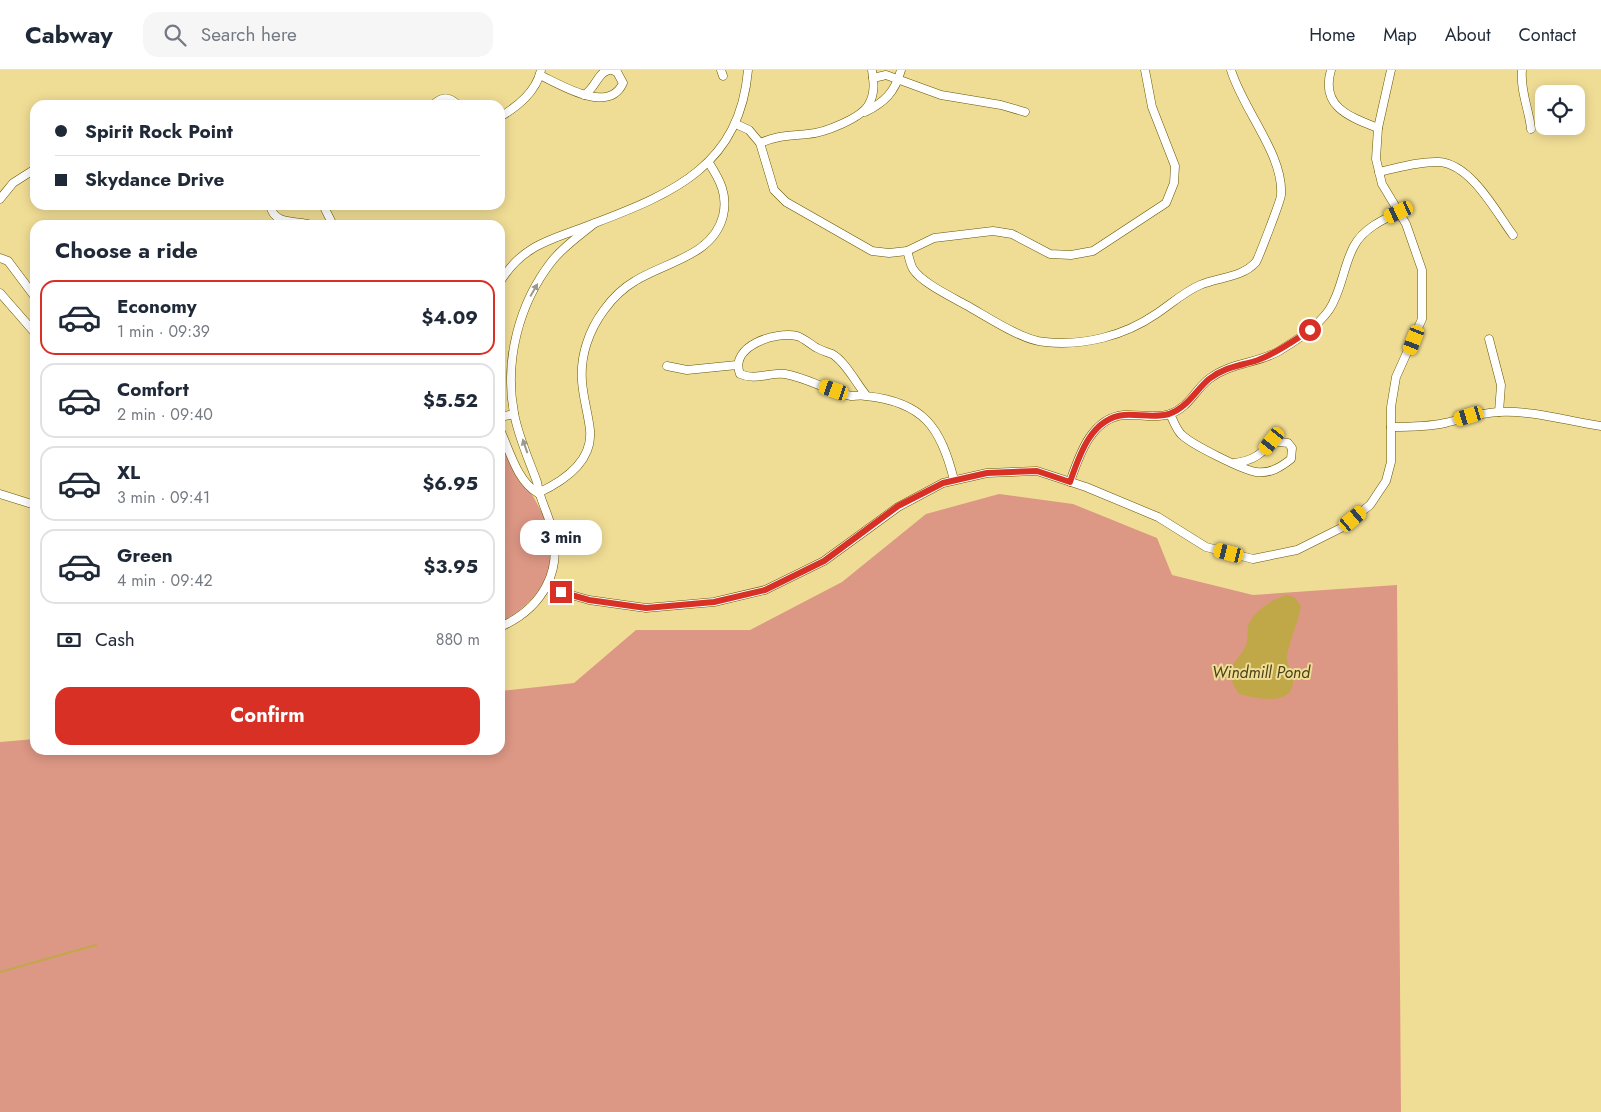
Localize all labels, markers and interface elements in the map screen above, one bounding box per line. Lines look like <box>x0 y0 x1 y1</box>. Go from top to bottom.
search box <box>143 12 493 57</box>
text: Cabway <box>25 17 113 52</box>
icon: search <box>161 21 189 49</box>
text: Search here <box>201 21 297 48</box>
text: Home <box>1309 22 1355 48</box>
text: Map <box>1383 22 1417 48</box>
text: About <box>1445 22 1490 48</box>
text: Contact <box>1518 22 1576 48</box>
map controls <box>1535 85 1585 135</box>
button: locate <box>1535 85 1585 135</box>
text: Spirit Rock Point <box>85 118 233 145</box>
text: Skydance Drive <box>85 166 224 193</box>
car <box>1382 199 1415 225</box>
text: Choose a ride <box>55 234 198 266</box>
one-way arrow <box>530 283 539 296</box>
text: Economy <box>117 293 197 320</box>
icon: car <box>57 295 102 340</box>
text: $4.09 <box>422 304 478 331</box>
route start <box>1299 319 1321 341</box>
text: 1 min · 09:39 <box>117 320 210 343</box>
car <box>1401 323 1426 357</box>
text: Comfort <box>117 376 189 403</box>
icon: car <box>57 378 102 423</box>
car <box>817 378 850 402</box>
text: $5.52 <box>423 387 478 414</box>
text: 2 min · 09:40 <box>117 403 213 426</box>
car <box>1452 404 1485 428</box>
car <box>1256 425 1287 457</box>
one-way arrow <box>521 438 529 453</box>
text: XL <box>117 459 140 486</box>
icon: car <box>57 461 102 506</box>
text: $6.95 <box>422 470 478 497</box>
text: 3 min · 09:41 <box>117 486 210 509</box>
car <box>1336 504 1369 534</box>
callout: 3 min <box>520 520 602 554</box>
text: 3 min <box>540 526 582 549</box>
text: Green <box>117 542 173 569</box>
car <box>1212 542 1245 564</box>
icon: car <box>57 544 102 589</box>
text: $3.95 <box>424 553 478 580</box>
text: 4 min · 09:42 <box>117 569 213 592</box>
route end <box>550 581 572 603</box>
icon: cash <box>55 626 83 654</box>
text: Cash <box>95 626 135 653</box>
text: 880 m <box>436 628 480 651</box>
water label: Windmill Pond <box>1212 661 1311 684</box>
button: Confirm <box>55 687 480 745</box>

